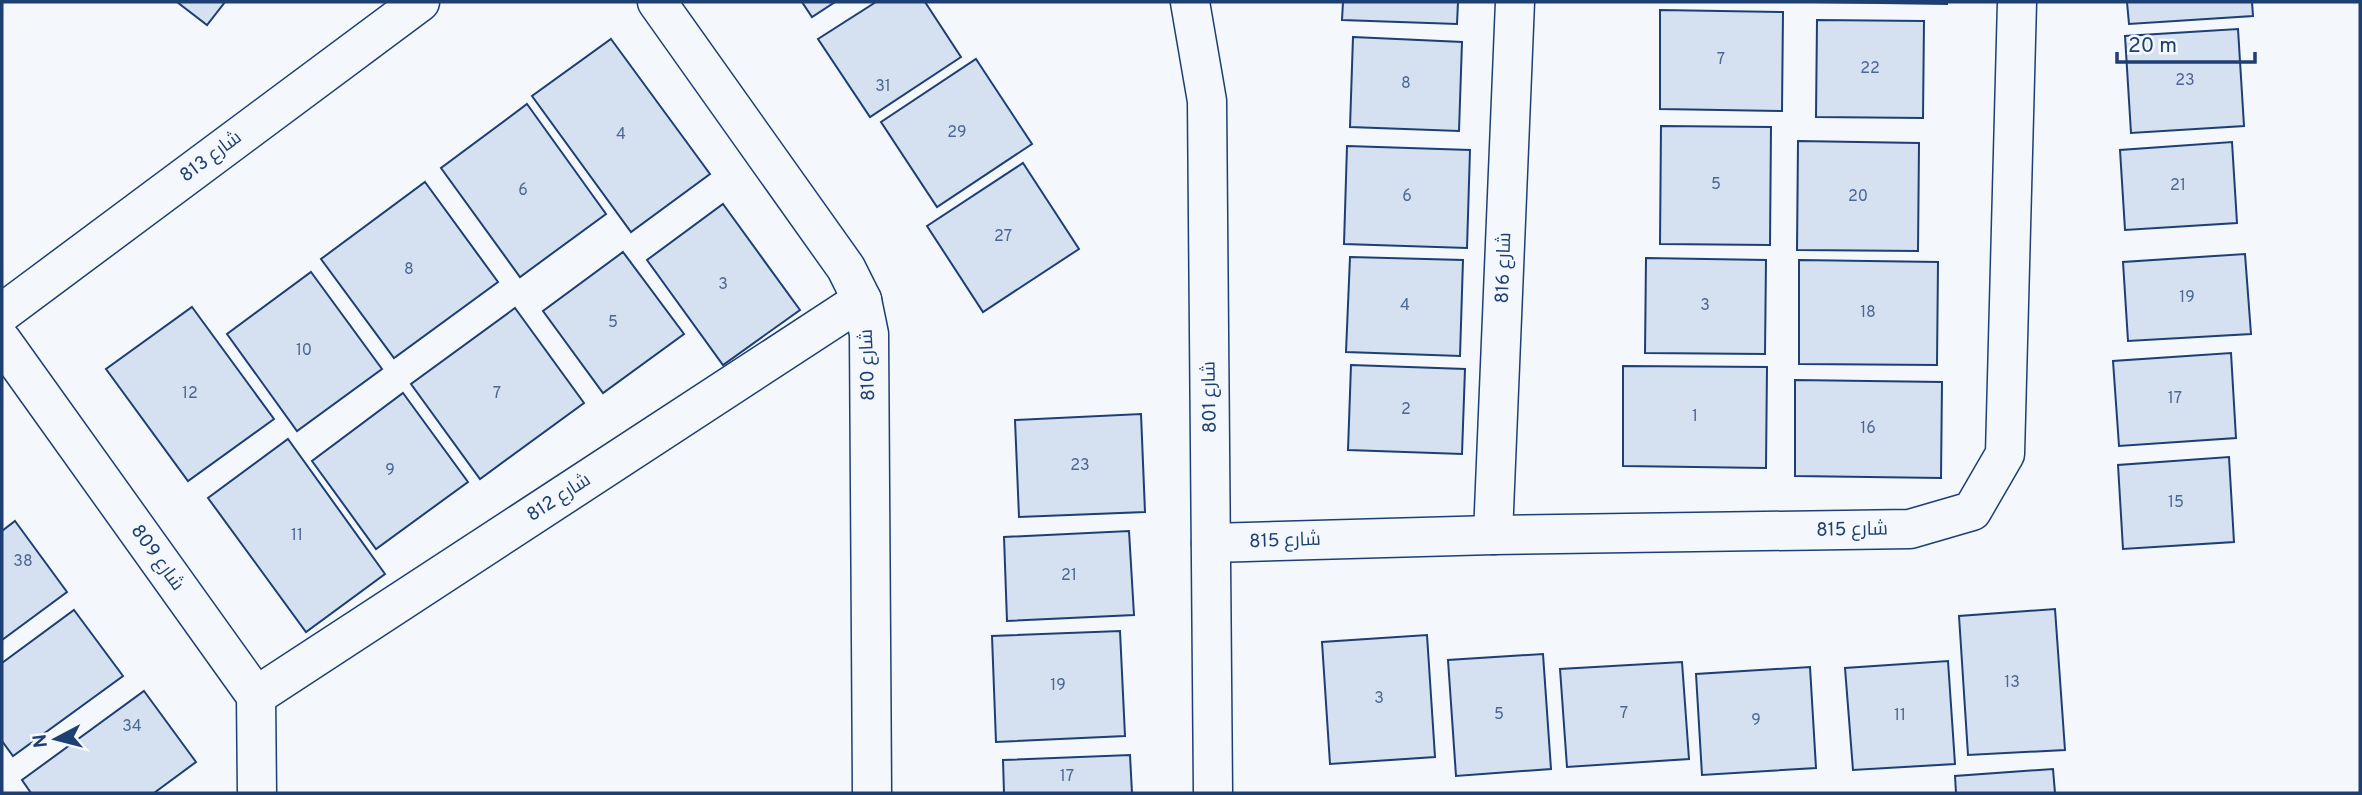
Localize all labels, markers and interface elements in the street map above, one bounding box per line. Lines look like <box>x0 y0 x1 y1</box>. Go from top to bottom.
scale bar <box>2117 21 2255 65</box>
text: 20 m <box>2128 33 2177 60</box>
house number: 7 <box>1717 50 1725 70</box>
house number: 22 <box>1860 59 1880 79</box>
house number: 23 <box>2175 71 2195 91</box>
house number: 8 <box>1401 74 1411 94</box>
house number: 31 <box>875 77 891 97</box>
house number: 29 <box>947 123 967 143</box>
house number: 4 <box>616 125 626 145</box>
street label: شارع 813 <box>175 126 247 188</box>
house number: 5 <box>1711 175 1721 195</box>
house number: 21 <box>2170 176 2186 196</box>
house number: 6 <box>518 181 528 201</box>
house number: 6 <box>1402 187 1412 207</box>
house number: 20 <box>1848 187 1868 207</box>
house number: 27 <box>994 227 1012 247</box>
street label: شارع 816 <box>1491 232 1517 304</box>
house number: 8 <box>404 260 414 280</box>
house number: 3 <box>718 275 728 295</box>
house number: 19 <box>2179 288 2195 308</box>
house number: 4 <box>1400 296 1410 316</box>
house number: 3 <box>1700 296 1710 316</box>
house number: 18 <box>1860 303 1876 323</box>
house number: 5 <box>608 313 618 333</box>
street label: شارع 810 <box>855 329 881 401</box>
house number: 10 <box>296 341 312 361</box>
street label: شارع 801 <box>1197 361 1223 433</box>
house number: 12 <box>182 384 198 404</box>
house number: 7 <box>493 384 501 404</box>
house number: 17 <box>2168 389 2182 409</box>
house number: 2 <box>1401 400 1411 420</box>
house number: 1 <box>1692 407 1698 427</box>
house number: 16 <box>1860 419 1876 439</box>
house number: 23 <box>1070 456 1090 476</box>
house number: 9 <box>385 461 395 481</box>
street label: شارع 812 <box>522 468 596 528</box>
house number: 15 <box>2168 493 2184 513</box>
street label: شارع 815 <box>1816 517 1888 543</box>
street label: شارع 809 <box>125 520 189 596</box>
house number: 11 <box>291 526 303 546</box>
street label: شارع 815 <box>1249 528 1321 554</box>
house number: 38 <box>13 552 33 572</box>
house number: 21 <box>1061 566 1077 586</box>
house number: 13 <box>2004 673 2020 693</box>
house number: 19 <box>1050 676 1066 696</box>
house number: 3 <box>1374 689 1384 709</box>
north arrow <box>21 704 91 774</box>
house number: 7 <box>1620 704 1628 724</box>
house number: 5 <box>1494 705 1504 725</box>
house number: 11 <box>1894 706 1906 726</box>
house number: 9 <box>1751 711 1761 731</box>
house number: 34 <box>122 717 142 737</box>
text: N <box>28 733 54 749</box>
house number: 17 <box>1060 767 1074 787</box>

